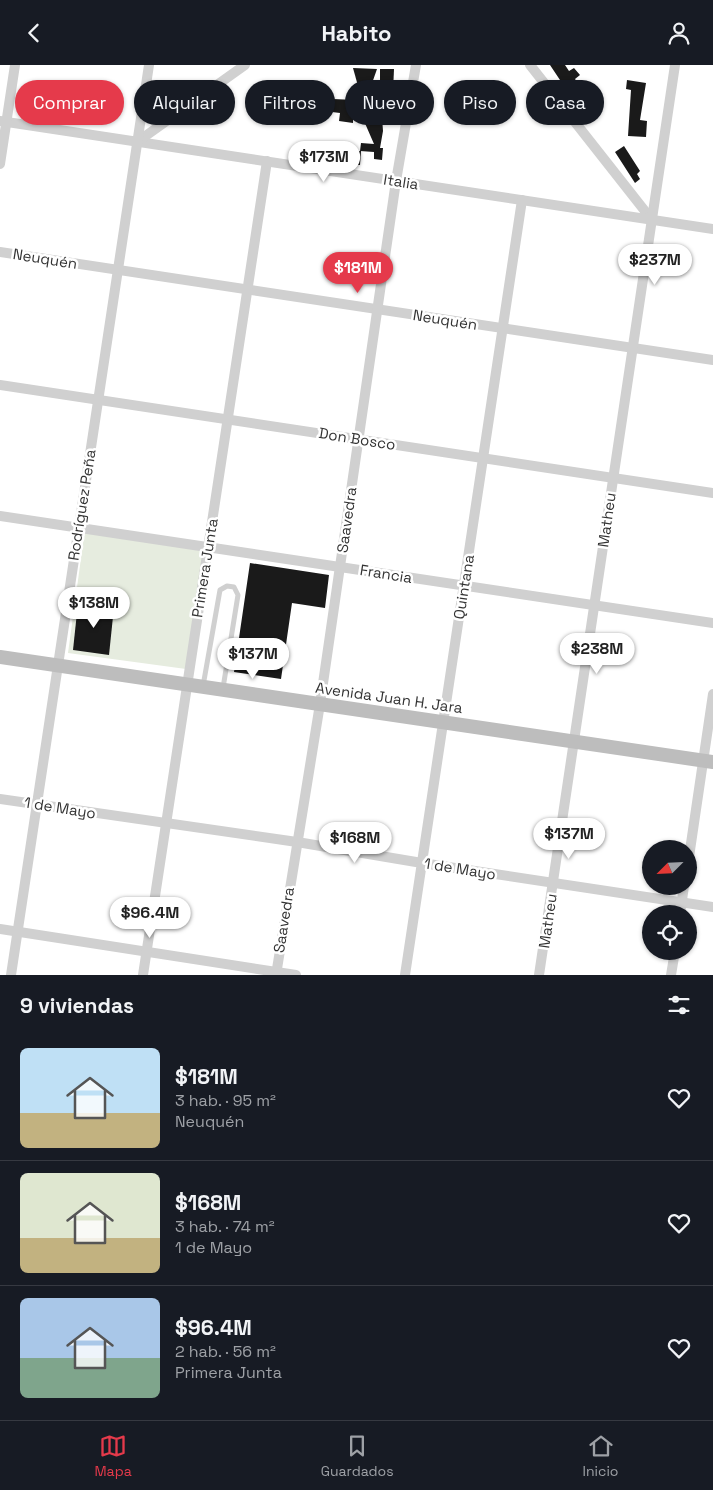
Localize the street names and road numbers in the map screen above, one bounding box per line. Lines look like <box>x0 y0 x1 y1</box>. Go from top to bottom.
street label: Italia <box>382 169 420 194</box>
street label: Neuquén <box>12 244 79 273</box>
street label: Neuquén <box>412 305 479 334</box>
street label: Don Bosco <box>317 423 397 454</box>
street label: Rodríguez Peña <box>63 448 100 562</box>
street label: Saavedra <box>332 485 361 554</box>
street label: Matheu <box>593 491 620 549</box>
street label: Primera Junta <box>187 517 222 619</box>
street label: Quintana <box>449 553 478 621</box>
street label: Francia <box>359 560 414 587</box>
street label: Avenida Juan H. Jara <box>314 678 464 717</box>
street label: 1 de Mayo <box>23 792 97 823</box>
street label: 1 de Mayo <box>423 853 497 884</box>
street label: Saavedra <box>269 885 298 954</box>
street label: Matheu <box>534 892 561 950</box>

